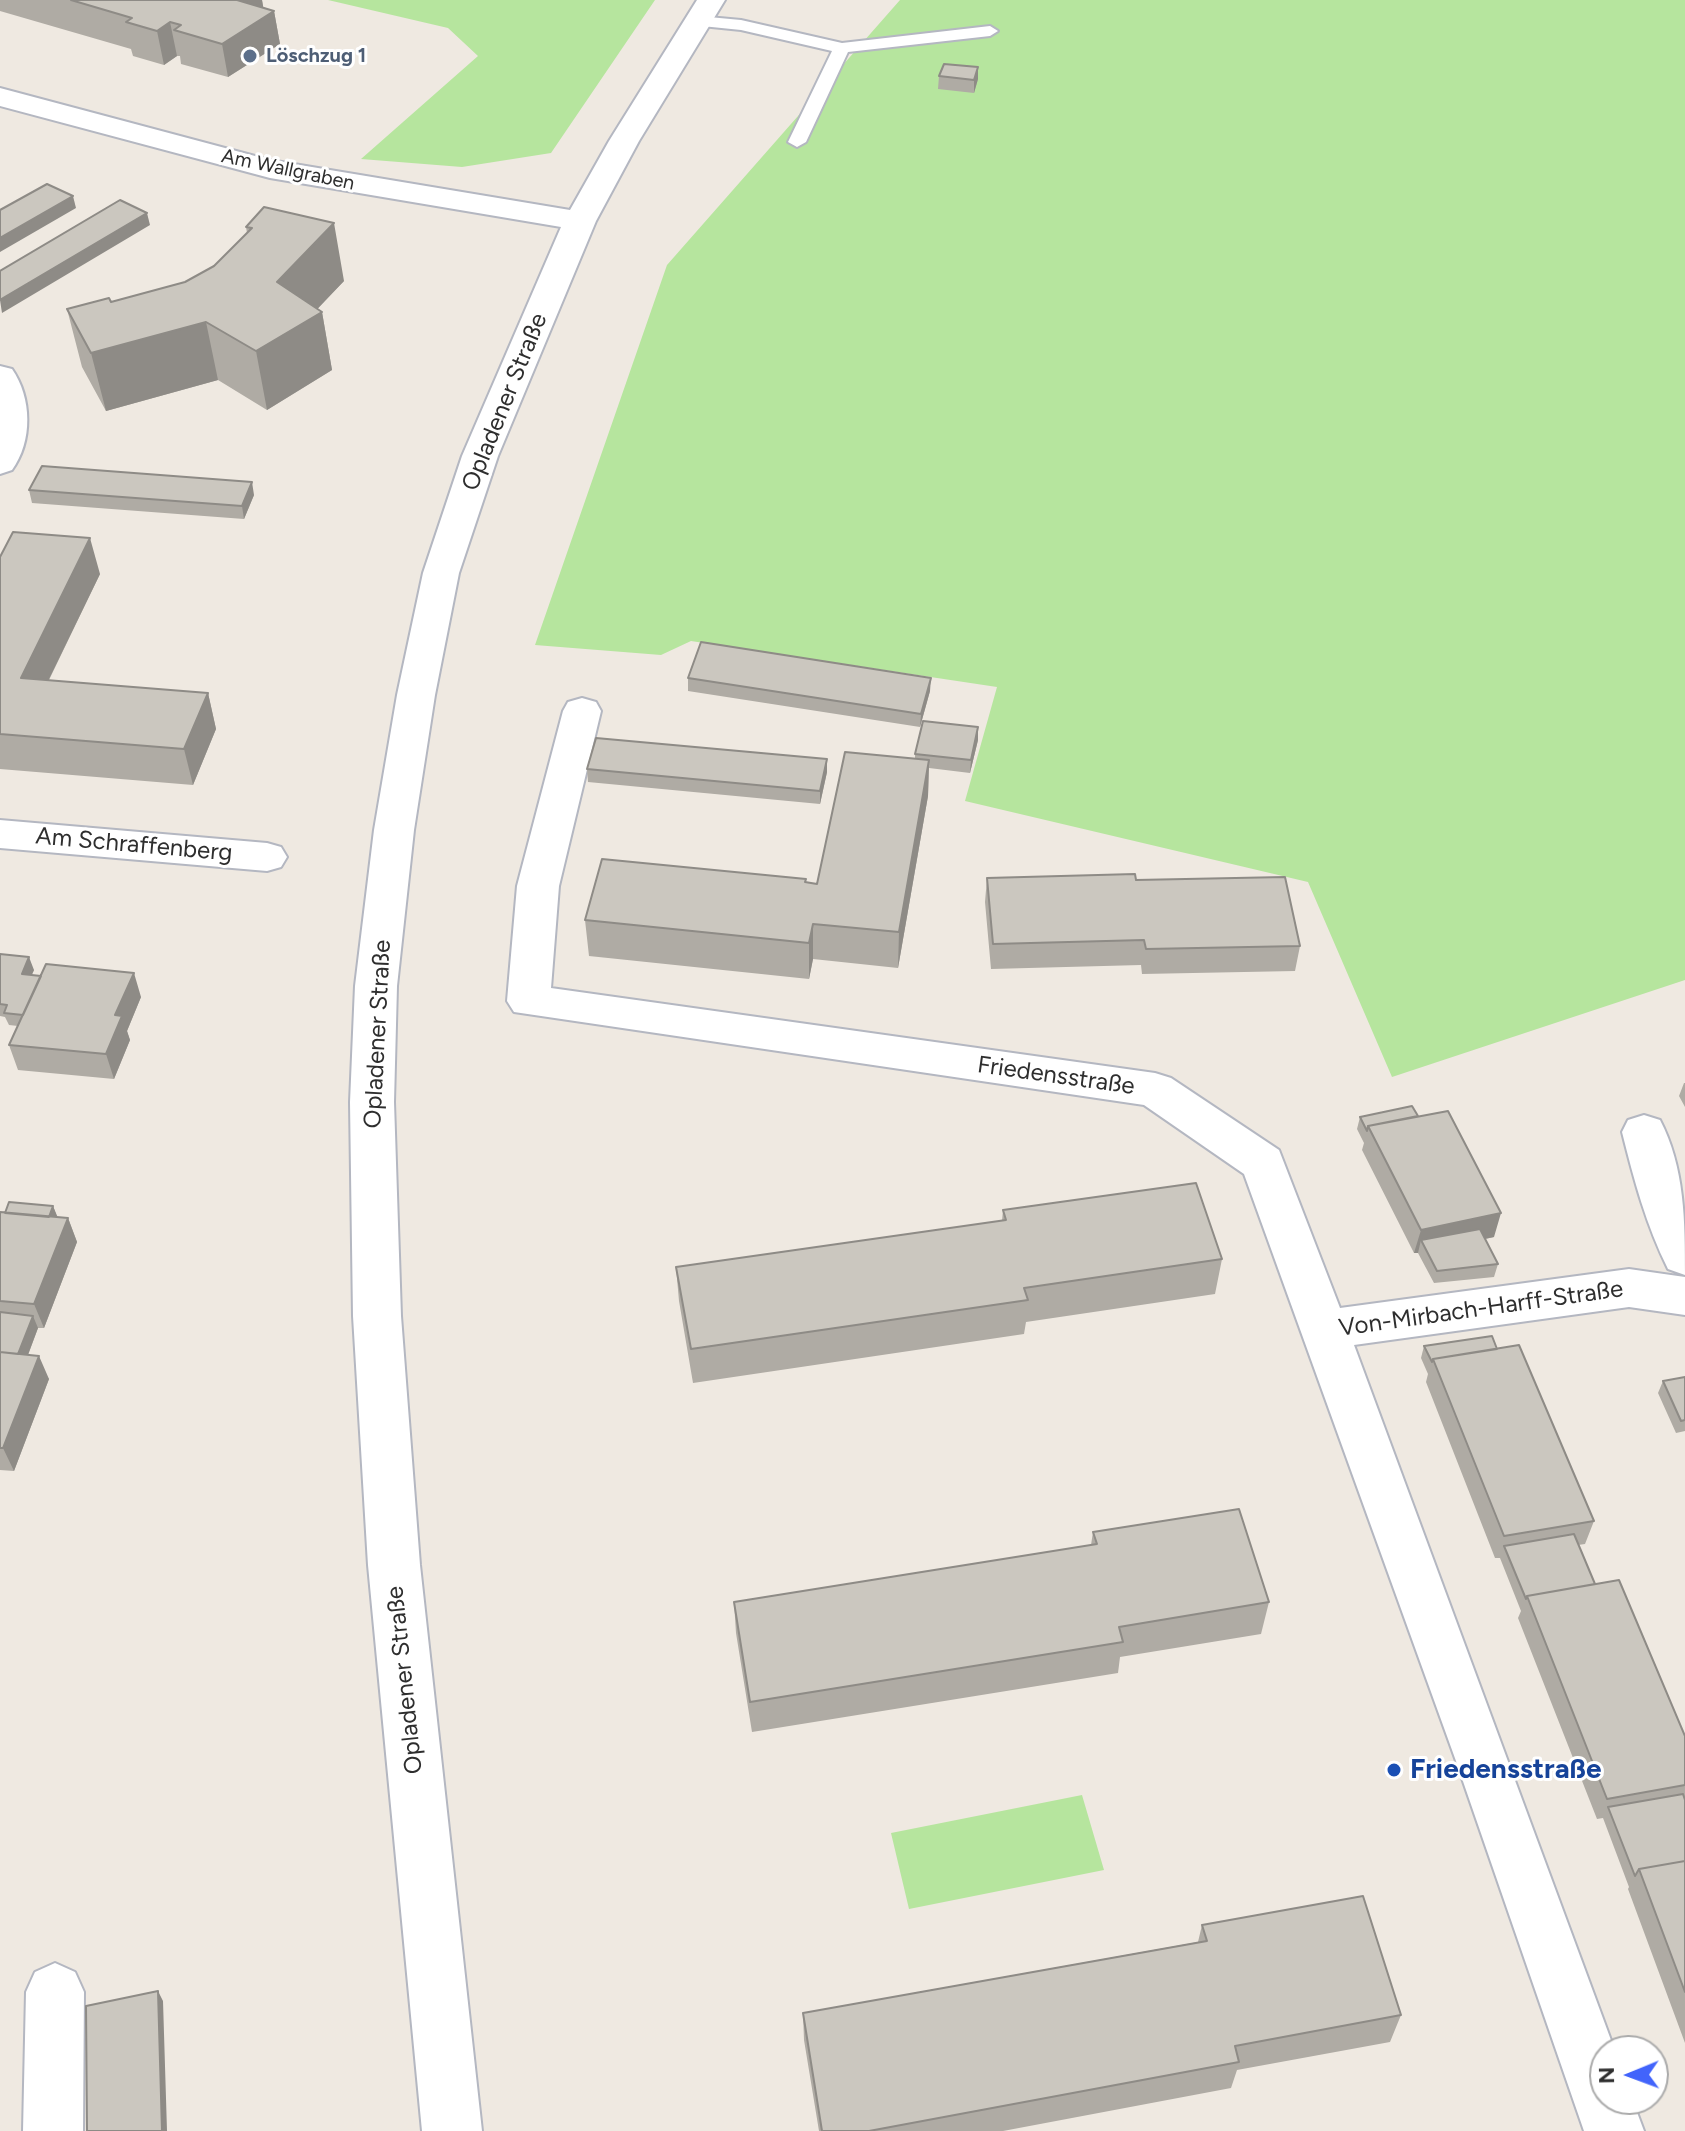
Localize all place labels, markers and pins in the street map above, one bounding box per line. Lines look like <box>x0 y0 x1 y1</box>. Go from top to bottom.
place label: Löschzug 1 <box>266 44 366 68</box>
marker: Löschzug 1 <box>241 47 259 65</box>
place label: Friedensstraße <box>1410 1753 1602 1787</box>
marker: Friedensstraße <box>1385 1761 1403 1779</box>

